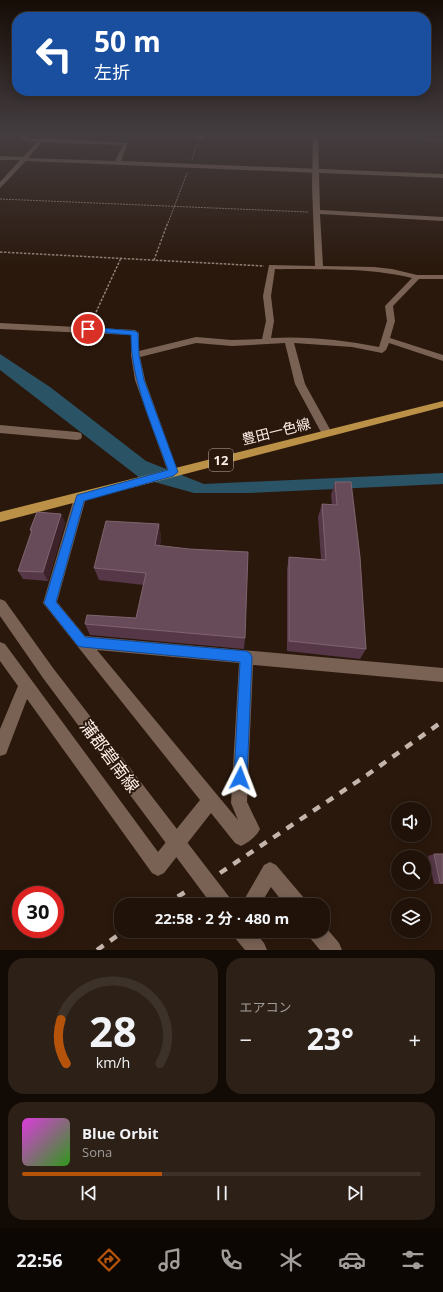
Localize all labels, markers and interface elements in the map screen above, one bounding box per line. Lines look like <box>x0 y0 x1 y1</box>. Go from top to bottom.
text: 50 m <box>94 22 161 60</box>
icon: left <box>28 28 80 80</box>
text: 左折 <box>94 60 130 84</box>
pin <box>71 312 105 346</box>
icon: arrive <box>77 318 99 340</box>
street label: 豊田一色線 <box>240 413 312 449</box>
road number: 12 <box>209 449 233 471</box>
street label: 蒲郡碧南線 <box>75 715 145 797</box>
position arrow <box>219 757 261 799</box>
map controls <box>391 802 431 938</box>
button: sound <box>391 802 431 842</box>
button: search <box>391 850 431 890</box>
speed limit sign: 30 <box>12 886 64 938</box>
button: layers <box>391 898 431 938</box>
text: 22:58 · 2 分 · 480 m <box>155 908 289 928</box>
text: エアコン <box>240 998 292 1016</box>
text: 28 <box>89 1003 137 1059</box>
text: 23° <box>307 1018 354 1059</box>
text: − <box>240 1024 252 1054</box>
text: + <box>408 1024 421 1054</box>
text: km/h <box>95 1053 130 1072</box>
text: Blue Orbit <box>82 1123 159 1143</box>
text: Sona <box>82 1143 112 1161</box>
icon: previous <box>78 1182 100 1204</box>
icon: pause <box>211 1182 233 1204</box>
icon: next <box>344 1182 366 1204</box>
icon: directions <box>95 1246 123 1274</box>
icon: music <box>156 1246 184 1274</box>
icon: phone <box>217 1246 245 1274</box>
icon: climate <box>277 1246 305 1274</box>
icon: car <box>338 1246 366 1274</box>
icon: filters <box>399 1246 427 1274</box>
text: 22:56 <box>16 1248 63 1272</box>

